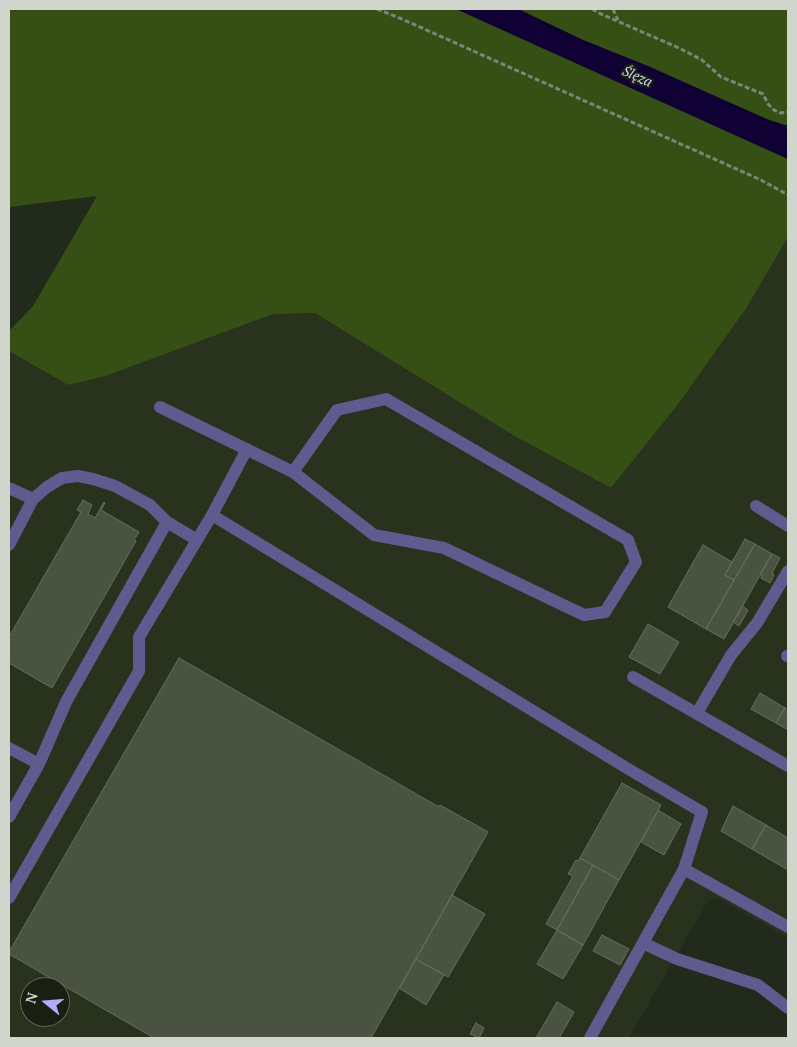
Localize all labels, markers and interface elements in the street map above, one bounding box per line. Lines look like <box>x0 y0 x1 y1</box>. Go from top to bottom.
water label: Ślęza <box>619 63 655 91</box>
north arrow <box>20 977 70 1027</box>
text: N <box>20 990 42 1006</box>

